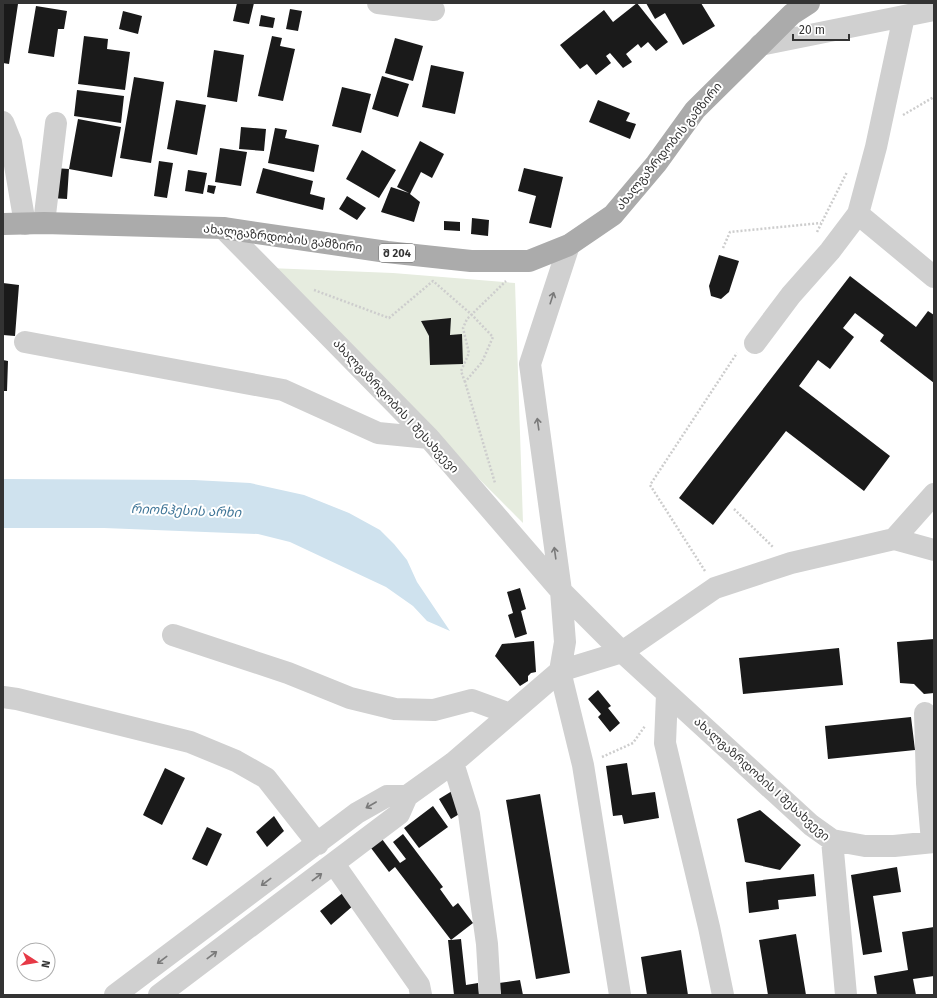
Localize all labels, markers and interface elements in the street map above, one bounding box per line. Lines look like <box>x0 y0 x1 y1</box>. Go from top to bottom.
scale bar <box>793 16 849 42</box>
text: 20 m <box>799 23 825 37</box>
street label: ახალგაზრდობის გამზირი <box>613 79 726 213</box>
street label: ახალგაზრდობის გამზირი <box>203 221 363 256</box>
road number: შ 204 <box>379 244 415 262</box>
one-way arrow <box>549 292 556 305</box>
street label: ახალგაზრდობის I შესახვევი <box>330 336 462 477</box>
one-way arrow <box>534 418 542 431</box>
water label: რიონჰესის არხი <box>131 501 242 521</box>
one-way arrow <box>552 547 559 560</box>
street label: ახალგაზრდობის I შესახვევი <box>691 714 833 845</box>
one-way arrow <box>365 802 377 810</box>
one-way arrow <box>311 873 322 881</box>
one-way arrow <box>261 878 272 887</box>
north arrow <box>16 942 56 982</box>
one-way arrow <box>207 951 218 959</box>
one-way arrow <box>157 956 168 964</box>
text: N <box>38 959 52 969</box>

